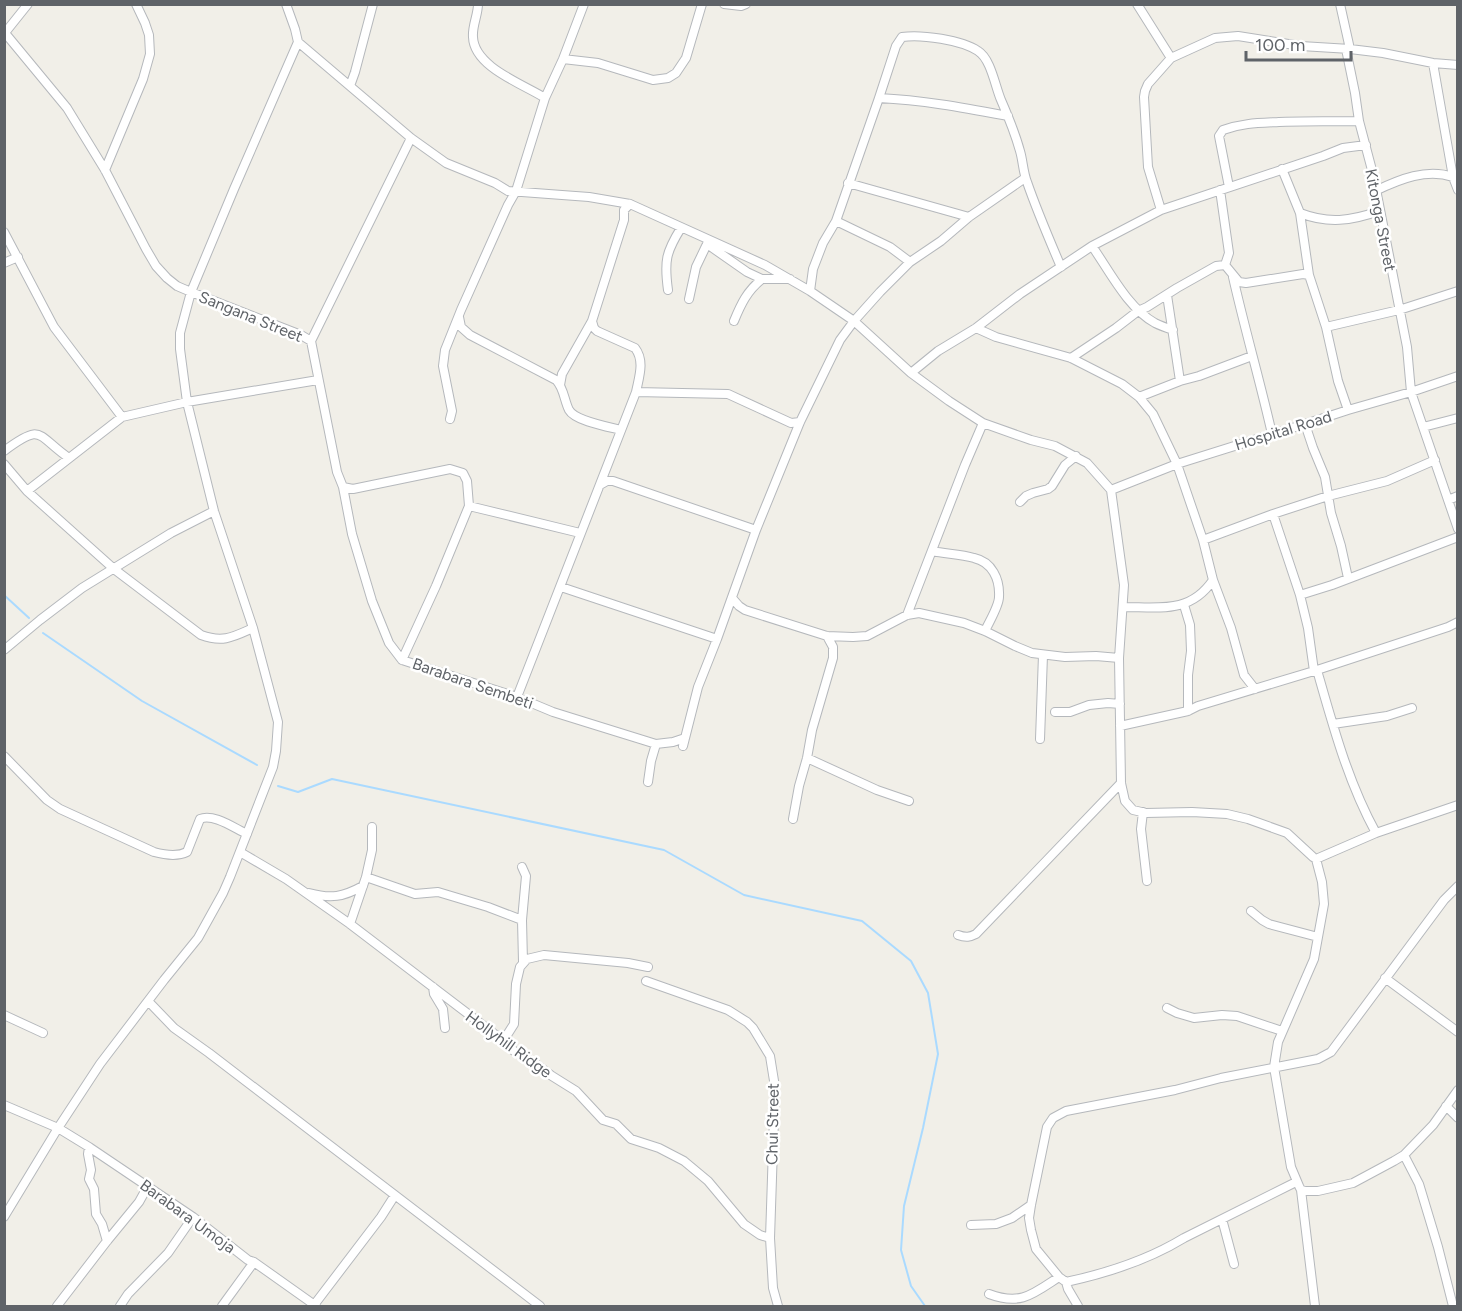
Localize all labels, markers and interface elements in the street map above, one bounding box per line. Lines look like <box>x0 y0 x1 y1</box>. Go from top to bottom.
scale bar <box>1246 24 1351 62</box>
text: 100 m <box>1255 34 1305 56</box>
street label: Kitonga Street <box>1361 167 1400 273</box>
street label: Sangana Street <box>196 287 306 346</box>
street label: Hospital Road <box>1232 407 1334 454</box>
street label: Barabara Sembeti <box>410 654 536 713</box>
street label: Hollyhill Ridge <box>462 1007 556 1082</box>
street label: Chui Street <box>762 1083 783 1165</box>
street label: Barabara Umoja <box>136 1175 239 1257</box>

